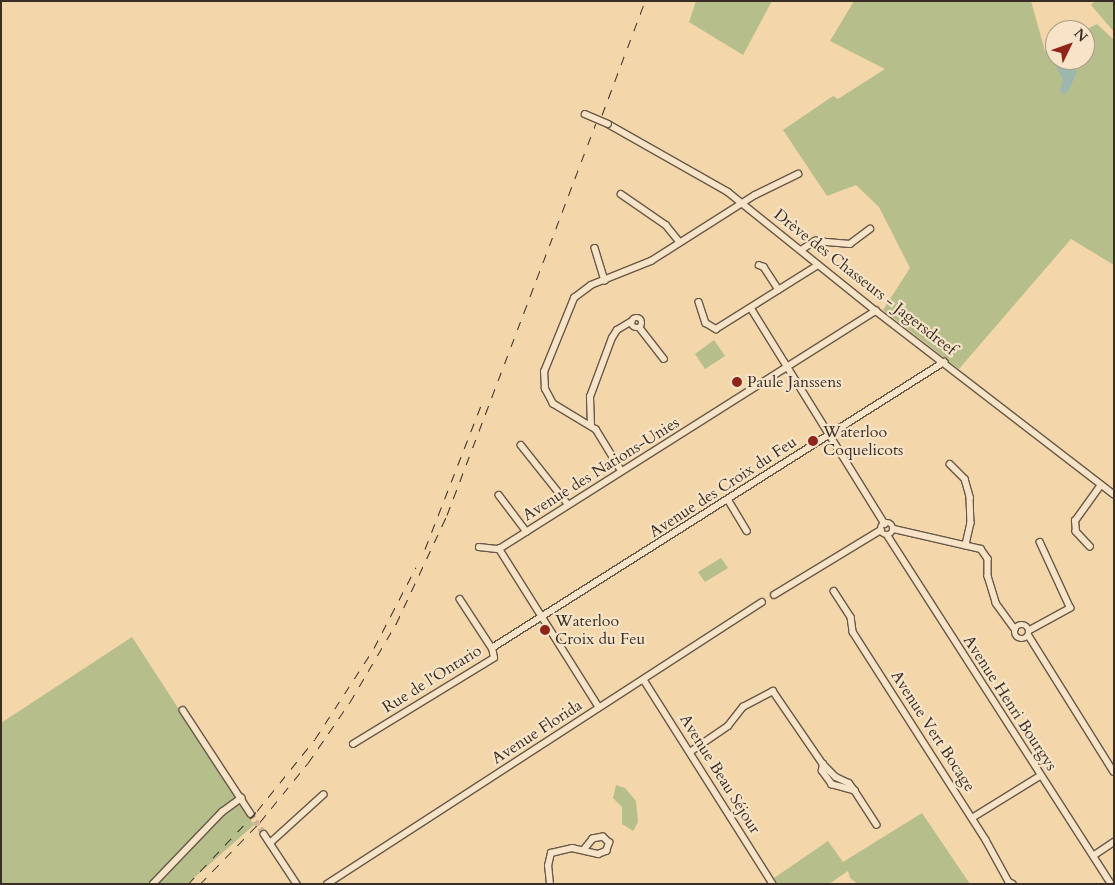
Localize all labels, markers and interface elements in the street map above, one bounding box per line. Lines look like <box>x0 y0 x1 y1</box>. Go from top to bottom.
north arrow <box>1045 20 1095 70</box>
text: N <box>1070 24 1092 46</box>
street label: Drève des Chasseurs - Jagersdreef <box>770 205 960 359</box>
place label: Paule Janssens <box>747 372 842 392</box>
marker: Paule Janssens <box>731 376 743 388</box>
street label: Avenue des Nations-Unies <box>519 413 683 525</box>
place label: Waterloo Coquelicots <box>823 422 903 460</box>
street label: Avenue des Croix du Feu <box>646 432 800 542</box>
marker: Waterloo Coquelicots <box>807 435 819 447</box>
place label: Waterloo Croix du Feu <box>555 611 645 649</box>
marker: Waterloo Croix du Feu <box>539 624 551 636</box>
street label: Avenue Henri Bourgys <box>959 632 1061 774</box>
street label: Rue de l'Ontario <box>379 641 485 717</box>
street label: Avenue Vert Bocage <box>887 667 979 795</box>
street label: Avenue Florida <box>488 696 586 768</box>
street label: Avenue Beau Séjour <box>675 711 765 837</box>

